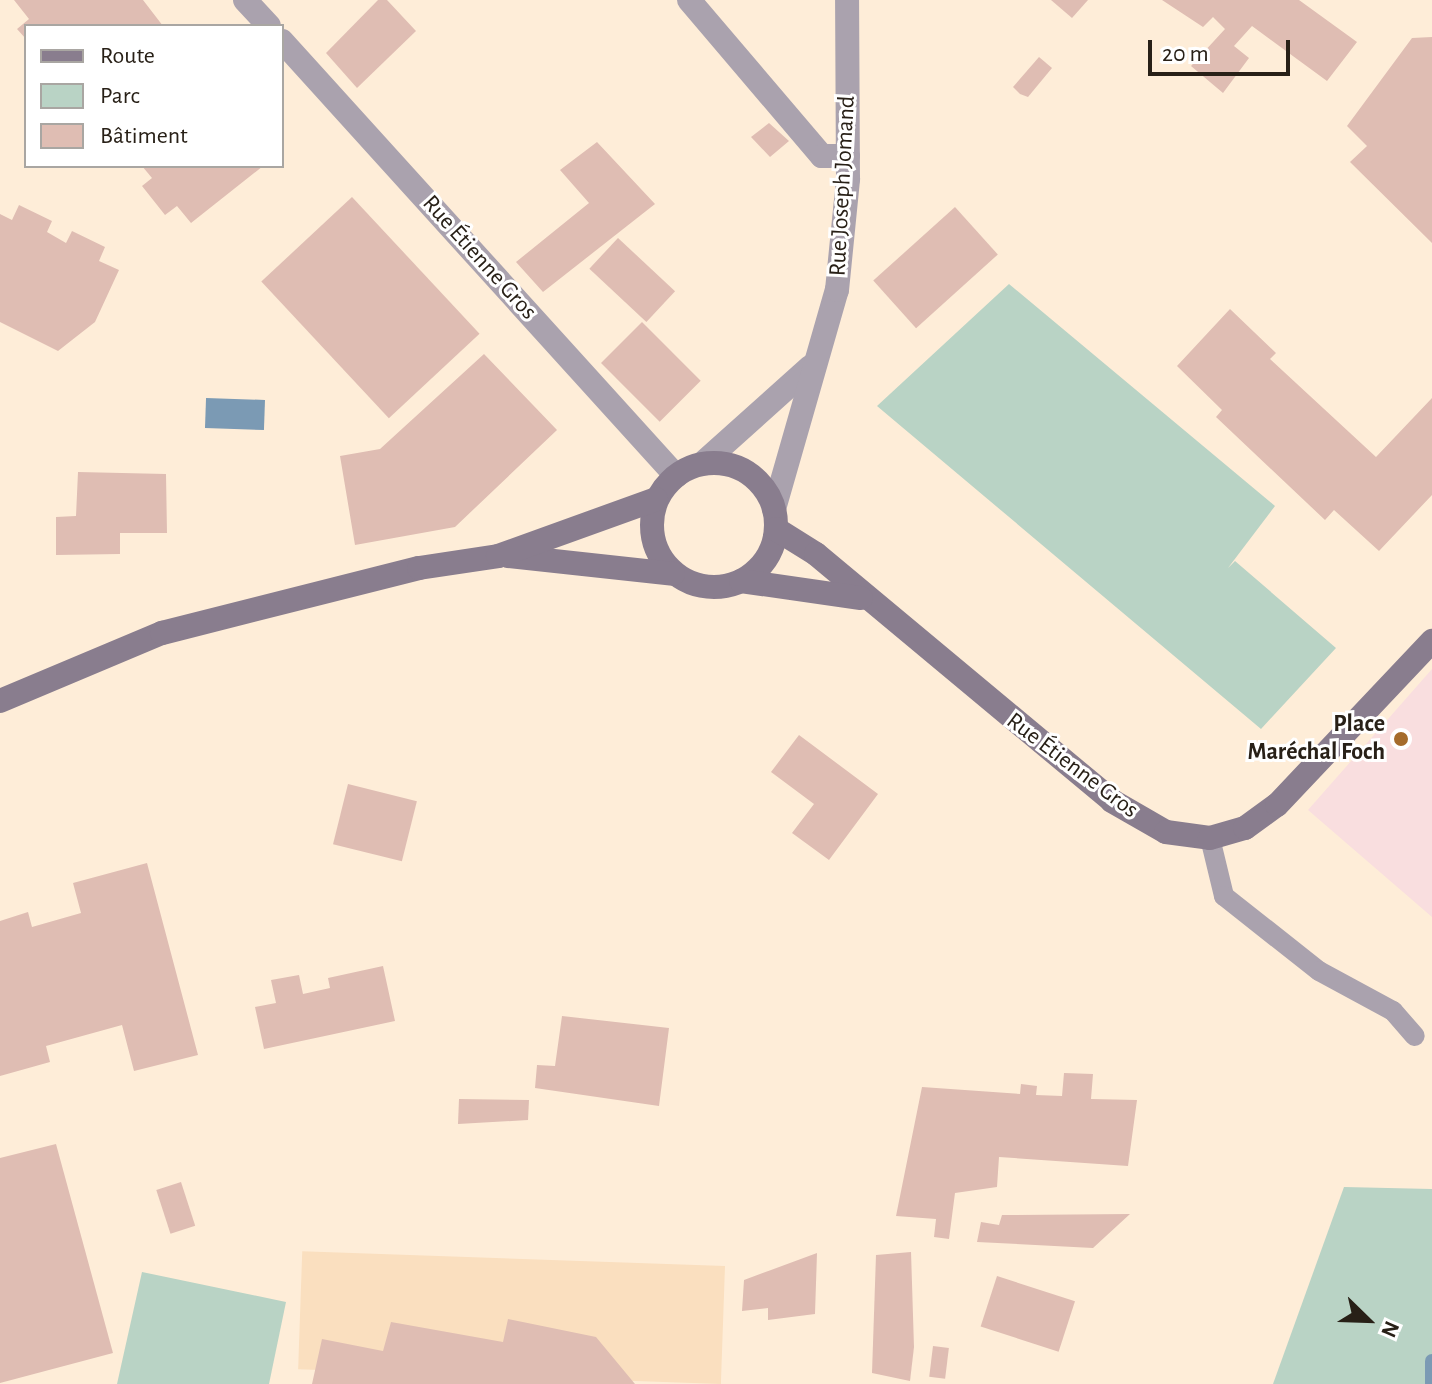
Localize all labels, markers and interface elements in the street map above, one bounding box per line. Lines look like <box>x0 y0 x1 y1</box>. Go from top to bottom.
legend <box>24 24 284 168</box>
scale bar <box>1152 24 1294 74</box>
text: 20 m <box>1162 42 1209 66</box>
text: Route <box>100 44 155 68</box>
text: Parc <box>100 84 140 108</box>
street label: Rue Joseph Jomand <box>824 95 862 277</box>
text: Bâtiment <box>100 124 188 148</box>
street label: Rue Étienne Gros <box>416 190 542 326</box>
street label: Rue Étienne Gros <box>1000 707 1144 825</box>
place label: Place Maréchal Foch <box>1248 711 1385 767</box>
marker: Place Maréchal Foch <box>1392 730 1410 748</box>
north arrow <box>1328 1280 1408 1360</box>
text: N <box>1377 1318 1403 1341</box>

